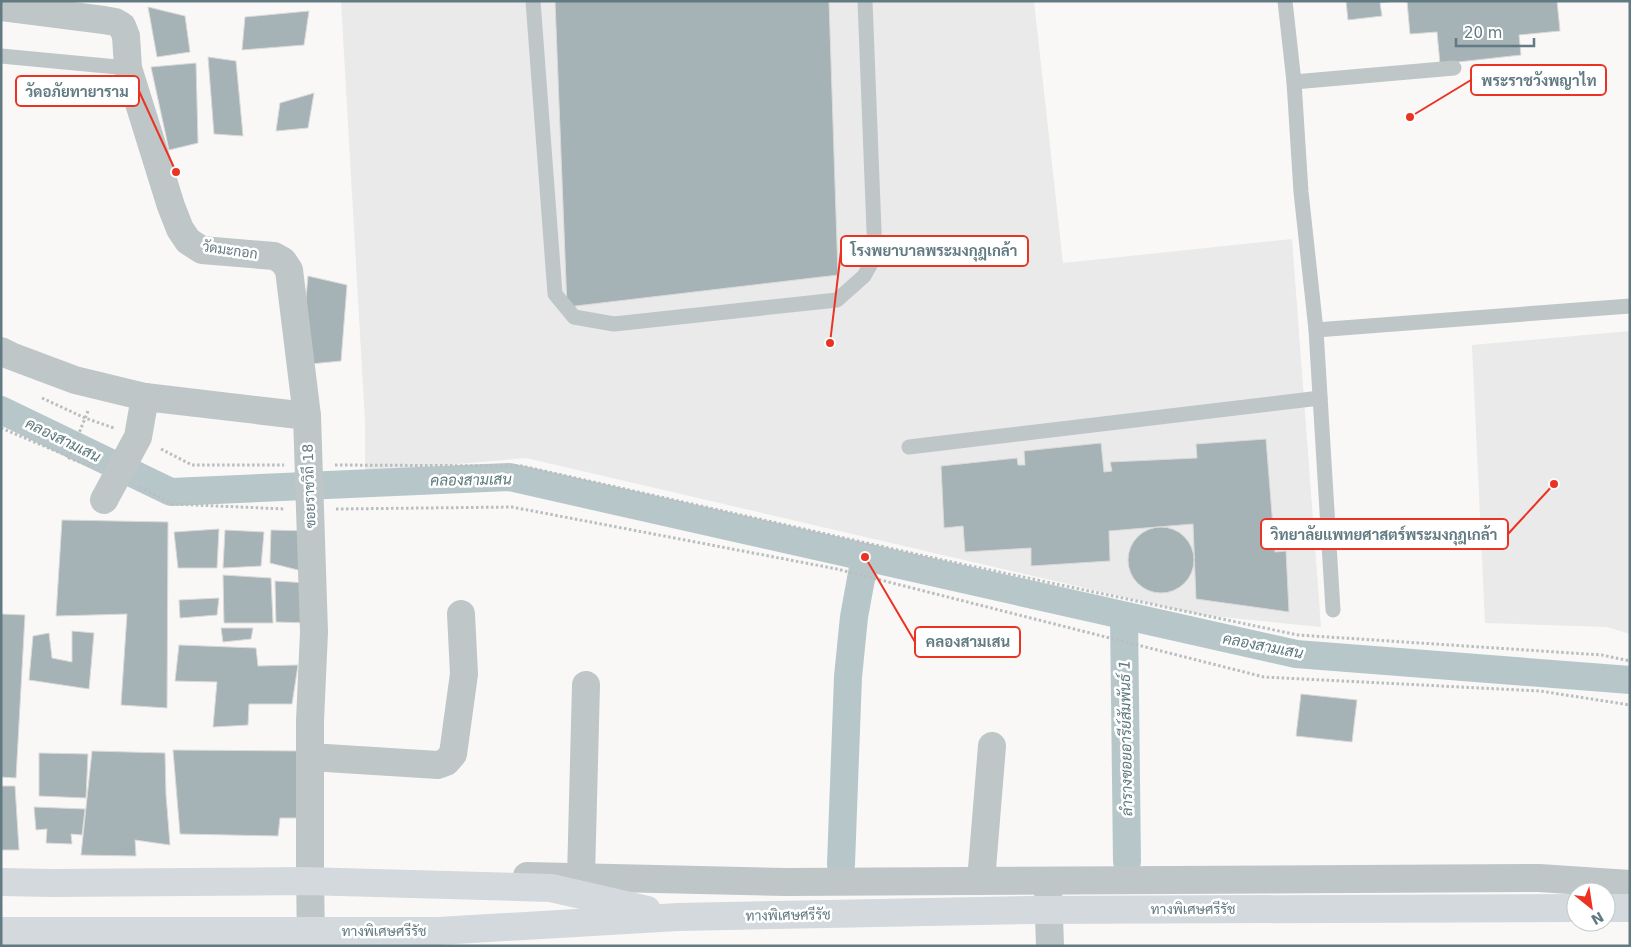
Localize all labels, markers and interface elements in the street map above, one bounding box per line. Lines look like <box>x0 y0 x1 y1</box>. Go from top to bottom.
scale bar <box>1456 15 1534 47</box>
text: 20 m <box>1464 24 1502 42</box>
callout: พระราชวังพญาไท <box>1471 65 1606 95</box>
text: พระราชวังพญาไท <box>1481 71 1597 90</box>
callout: วัดอภัยทายาราม <box>16 76 139 106</box>
text: วัดอภัยทายาราม <box>25 82 129 101</box>
callout: โรงพยาบาลพระมงกุฎเกล้า <box>841 236 1028 266</box>
street label: วัดมะกอก <box>201 238 259 262</box>
text: โรงพยาบาลพระมงกุฎเกล้า <box>849 240 1018 262</box>
water label: คลองสามเสน <box>22 414 104 466</box>
street label: ซอยราชวิถี 18 <box>299 444 318 529</box>
water label: คลองสามเสน <box>430 470 512 490</box>
callout: วิทยาลัยแพทยศาสตร์พระมงกุฎเกล้า <box>1261 519 1508 549</box>
text: วิทยาลัยแพทยศาสตร์พระมงกุฎเกล้า <box>1269 525 1497 546</box>
callout: คลองสามเสน <box>915 627 1020 657</box>
water label: คลองสามเสน <box>1221 629 1305 663</box>
text: คลองสามเสน <box>926 633 1010 651</box>
water label: ลำรางซอยอารีย์สัมพันธ์ 1 <box>1115 660 1136 816</box>
north arrow <box>1566 882 1616 932</box>
street label: ทางพิเศษศรีรัช <box>1150 900 1236 917</box>
street label: ทางพิเศษศรีรัช <box>745 905 831 924</box>
text: N <box>1588 908 1607 928</box>
street label: ทางพิเศษศรีรัช <box>341 922 427 939</box>

